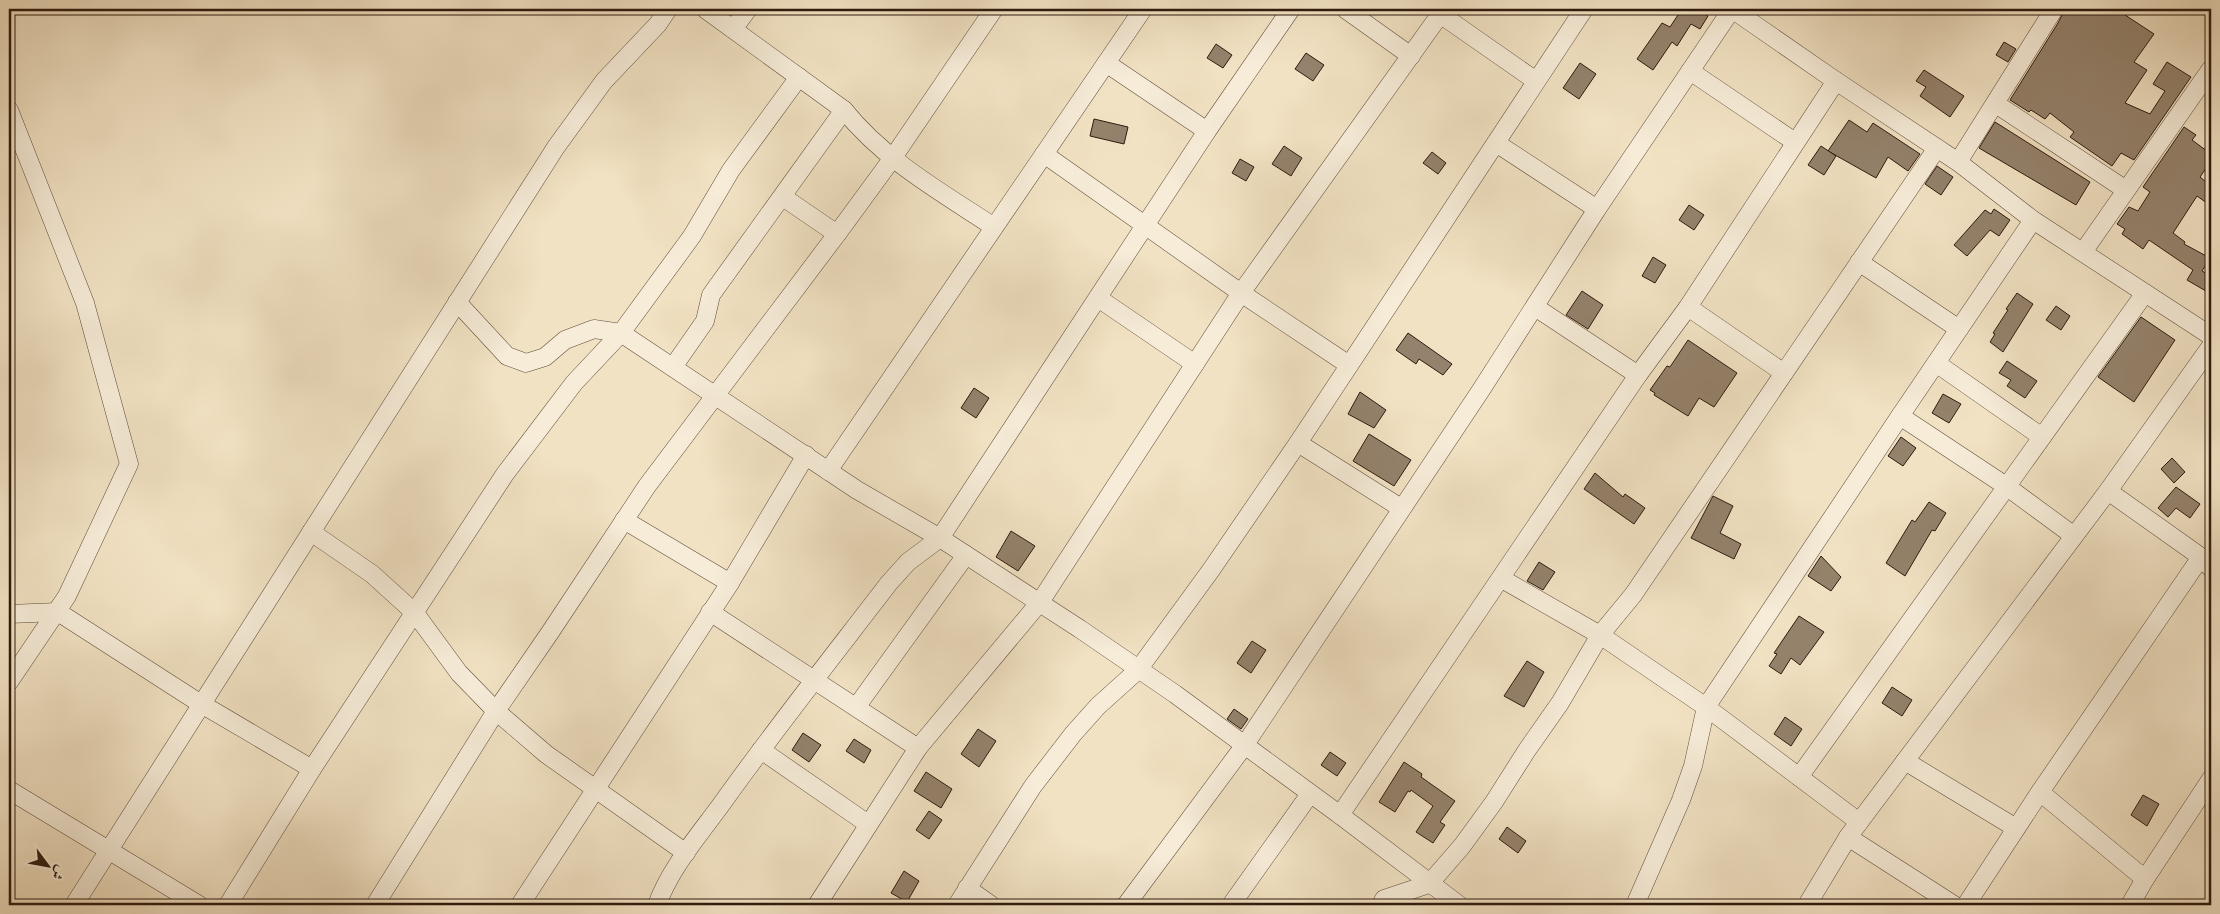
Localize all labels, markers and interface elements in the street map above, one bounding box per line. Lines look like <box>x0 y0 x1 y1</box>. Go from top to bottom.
north arrow <box>22 842 72 892</box>
text: ش <box>48 862 70 884</box>

